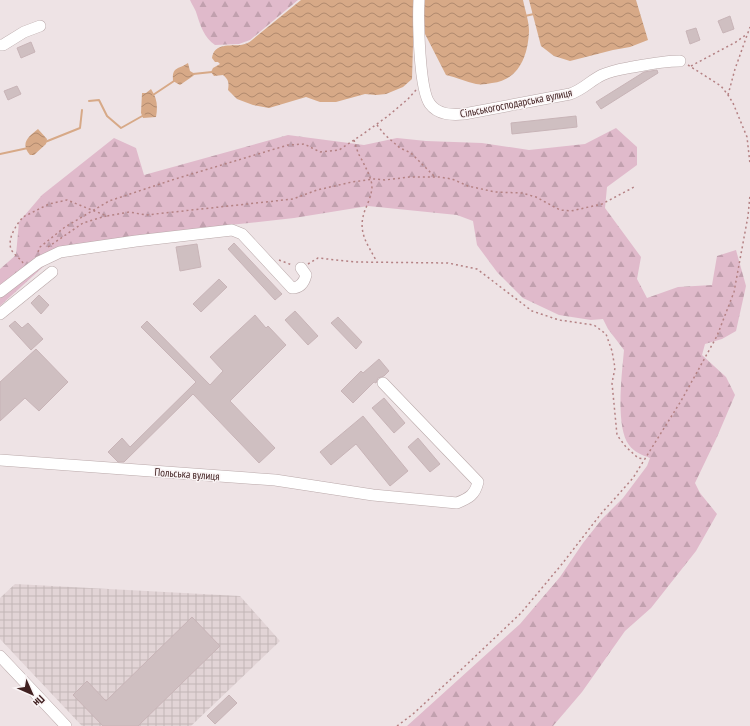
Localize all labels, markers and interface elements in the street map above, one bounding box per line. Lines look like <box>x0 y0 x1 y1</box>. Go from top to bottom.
street label: Сільськогосподарська вулиця <box>459 85 573 121</box>
street label: Польська вулиця <box>154 465 220 483</box>
north arrow <box>12 674 52 714</box>
text: Пн <box>30 692 48 710</box>

